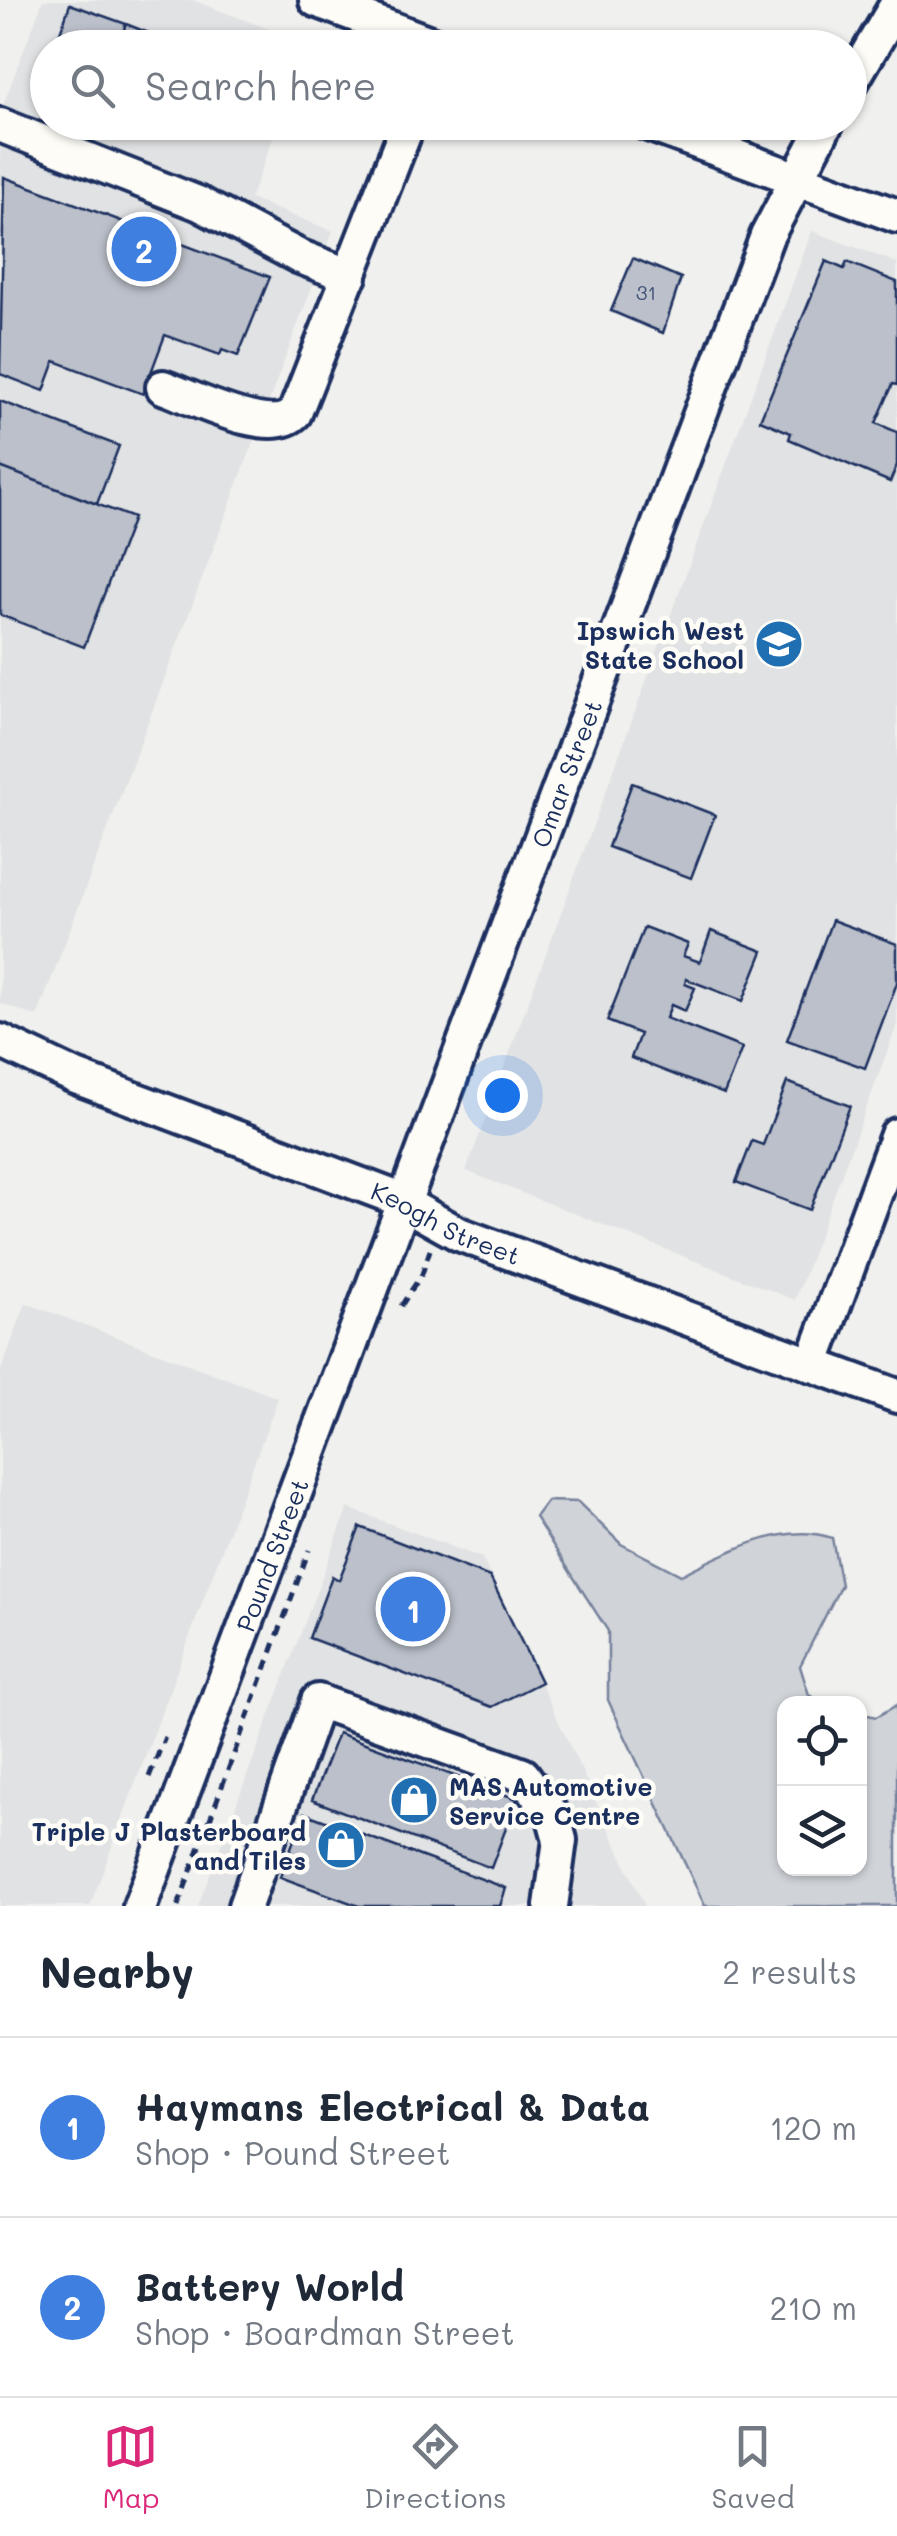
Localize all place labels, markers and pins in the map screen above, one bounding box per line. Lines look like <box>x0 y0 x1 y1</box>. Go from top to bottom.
pin: 2 <box>112 212 176 286</box>
place label: Ipswich West State School <box>577 614 744 675</box>
school or university icon: Ipswich West State School <box>753 618 805 670</box>
pin: 1 <box>380 1572 446 1646</box>
place label: MAS Automotive Service Centre <box>449 1770 652 1831</box>
shop icon: MAS Automotive Service Centre <box>388 1774 440 1826</box>
place label: Triple J Plasterboard and Tiles <box>32 1815 306 1876</box>
shop icon: Triple J Plasterboard and Tiles <box>315 1819 367 1871</box>

